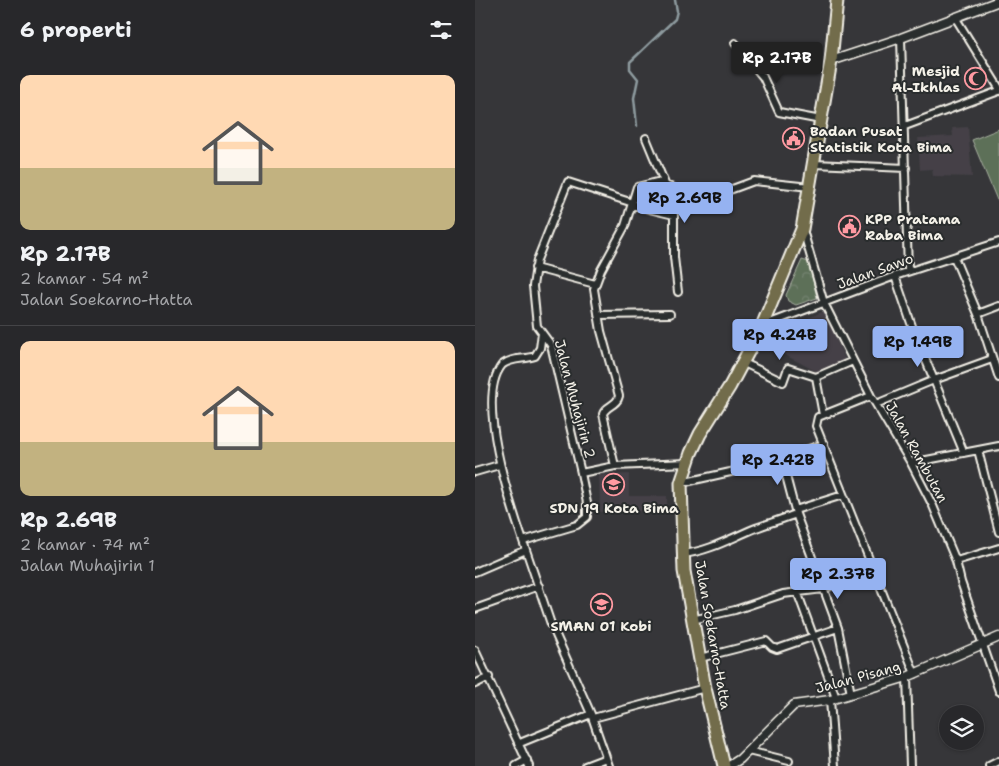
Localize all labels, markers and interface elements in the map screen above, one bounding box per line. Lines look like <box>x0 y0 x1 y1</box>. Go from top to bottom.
text: 6 properti <box>20 16 132 44</box>
icon: filters <box>427 16 455 44</box>
pin: Rp 2.17B <box>725 42 829 84</box>
text: Rp 2.17B <box>742 47 812 68</box>
place label: Mesjid Al-Ikhlas <box>892 62 960 96</box>
mosque icon: Mesjid Al-Ikhlas <box>964 67 988 91</box>
icon: home <box>193 108 283 198</box>
place label: Badan Pusat Statistik Kota Bima <box>810 122 952 156</box>
public building icon: Badan Pusat Statistik Kota Bima <box>782 127 806 151</box>
pin: Rp 2.69B <box>633 182 737 224</box>
text: Rp 2.69B <box>648 187 722 208</box>
place label: KPP Pratama Raba Bima <box>865 210 961 244</box>
public building icon: KPP Pratama Raba Bima <box>837 215 861 239</box>
text: Rp 2.17B <box>20 240 111 268</box>
street label: Jalan Sawo <box>835 249 915 293</box>
text: 2 kamar · 54 m² <box>20 268 149 289</box>
text: Jalan Soekarno-Hatta <box>20 289 192 310</box>
pin: Rp 4.24B <box>728 318 832 361</box>
text: Rp 4.24B <box>743 324 817 345</box>
pin: Rp 1.49B <box>866 326 970 368</box>
text: Rp 1.49B <box>884 331 952 352</box>
street label: Jalan Muhajirin 2 <box>551 338 599 460</box>
icon: home <box>193 373 283 463</box>
street label: Jalan Rambutan <box>882 398 952 506</box>
pin: Rp 2.42B <box>726 444 830 486</box>
text: Rp 2.42B <box>742 449 814 470</box>
school or university icon: SDN 19 Kota Bima <box>602 473 626 497</box>
place label: SDN 19 Kota Bima <box>550 499 679 517</box>
text: Rp 2.69B <box>20 506 117 534</box>
text: 2 kamar · 74 m² <box>20 534 150 555</box>
text: Jalan Muhajirin 1 <box>20 555 155 576</box>
pin: Rp 2.37B <box>786 558 890 600</box>
street label: Jalan Soekarno-Hatta <box>691 559 735 711</box>
text: Rp 2.37B <box>801 563 875 584</box>
school or university icon: SMAN 01 Kobi <box>589 592 613 616</box>
place label: SMAN 01 Kobi <box>551 617 651 635</box>
street label: Jalan Pisang <box>813 657 903 697</box>
map controls <box>939 705 984 750</box>
button: layers <box>939 705 984 750</box>

